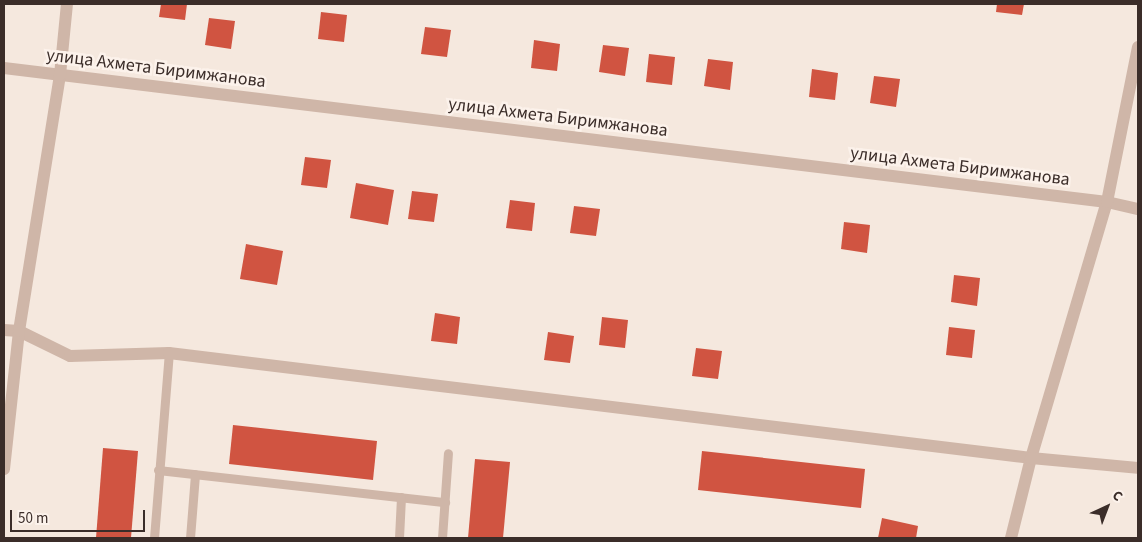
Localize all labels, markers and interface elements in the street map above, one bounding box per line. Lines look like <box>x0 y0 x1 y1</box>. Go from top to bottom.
street label: улица Ахмета Биримжанова <box>45 45 267 93</box>
street label: улица Ахмета Биримжанова <box>447 94 669 142</box>
street label: улица Ахмета Биримжанова <box>849 143 1071 191</box>
north arrow <box>1082 482 1132 532</box>
text: С <box>1107 486 1127 506</box>
scale bar <box>12 500 148 532</box>
text: 50 m <box>18 508 48 529</box>

